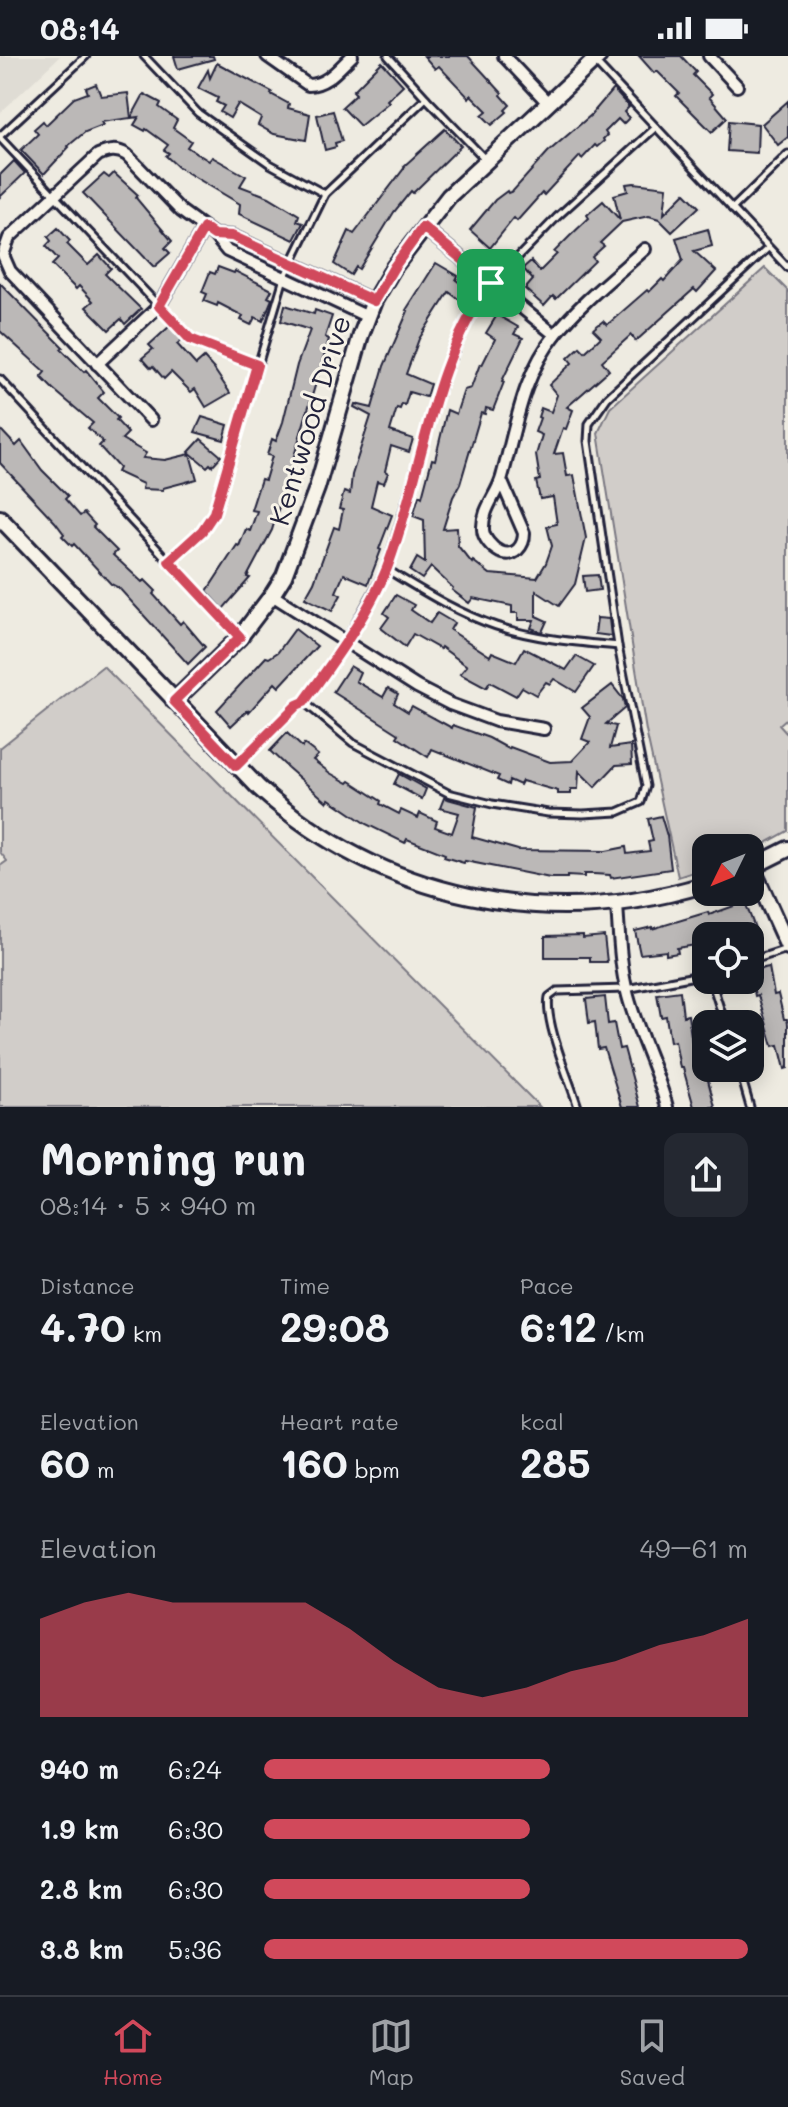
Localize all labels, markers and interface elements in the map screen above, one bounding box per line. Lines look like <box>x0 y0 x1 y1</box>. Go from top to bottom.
text: 08:14 <box>40 8 120 48</box>
pin <box>457 249 525 317</box>
icon: arrive <box>469 261 513 305</box>
street label: Kentwood Drive <box>260 311 358 529</box>
north arrow <box>692 834 764 906</box>
map controls <box>692 834 764 1082</box>
button: locate <box>692 922 764 994</box>
button: layers <box>692 1010 764 1082</box>
text: Morning run <box>40 1129 306 1186</box>
button: share <box>664 1133 748 1217</box>
text: 08:14 · 5 × 940 m <box>40 1188 256 1222</box>
text: Distance <box>40 1271 135 1300</box>
text: Time <box>280 1271 330 1300</box>
text: Pace <box>520 1271 574 1300</box>
text: 4.70 <box>40 1300 126 1352</box>
text: 29:08 <box>280 1300 390 1352</box>
text: 6:12 <box>520 1300 597 1352</box>
text: km <box>126 1319 162 1348</box>
text: /km <box>597 1319 645 1348</box>
text: Elevation <box>40 1407 139 1436</box>
text: Heart rate <box>280 1407 399 1436</box>
text: kcal <box>520 1407 564 1436</box>
text: 60 <box>40 1436 90 1488</box>
text: 160 <box>280 1436 348 1488</box>
text: 285 <box>520 1436 591 1488</box>
text: m <box>90 1455 115 1484</box>
text: bpm <box>348 1455 400 1484</box>
text: Elevation <box>40 1531 157 1565</box>
text: 49–61 m <box>640 1531 748 1565</box>
text: 940 m <box>40 1752 119 1786</box>
text: 6:24 <box>168 1752 222 1786</box>
text: 1.9 km <box>40 1812 119 1846</box>
text: 6:30 <box>168 1812 223 1846</box>
text: 2.8 km <box>40 1872 123 1906</box>
text: 6:30 <box>168 1872 223 1906</box>
text: 3.8 km <box>40 1932 124 1966</box>
text: 5:36 <box>168 1932 222 1966</box>
tab: Home <box>103 2014 163 2091</box>
tab: Map <box>369 2014 414 2091</box>
tab: Saved <box>620 2014 685 2091</box>

